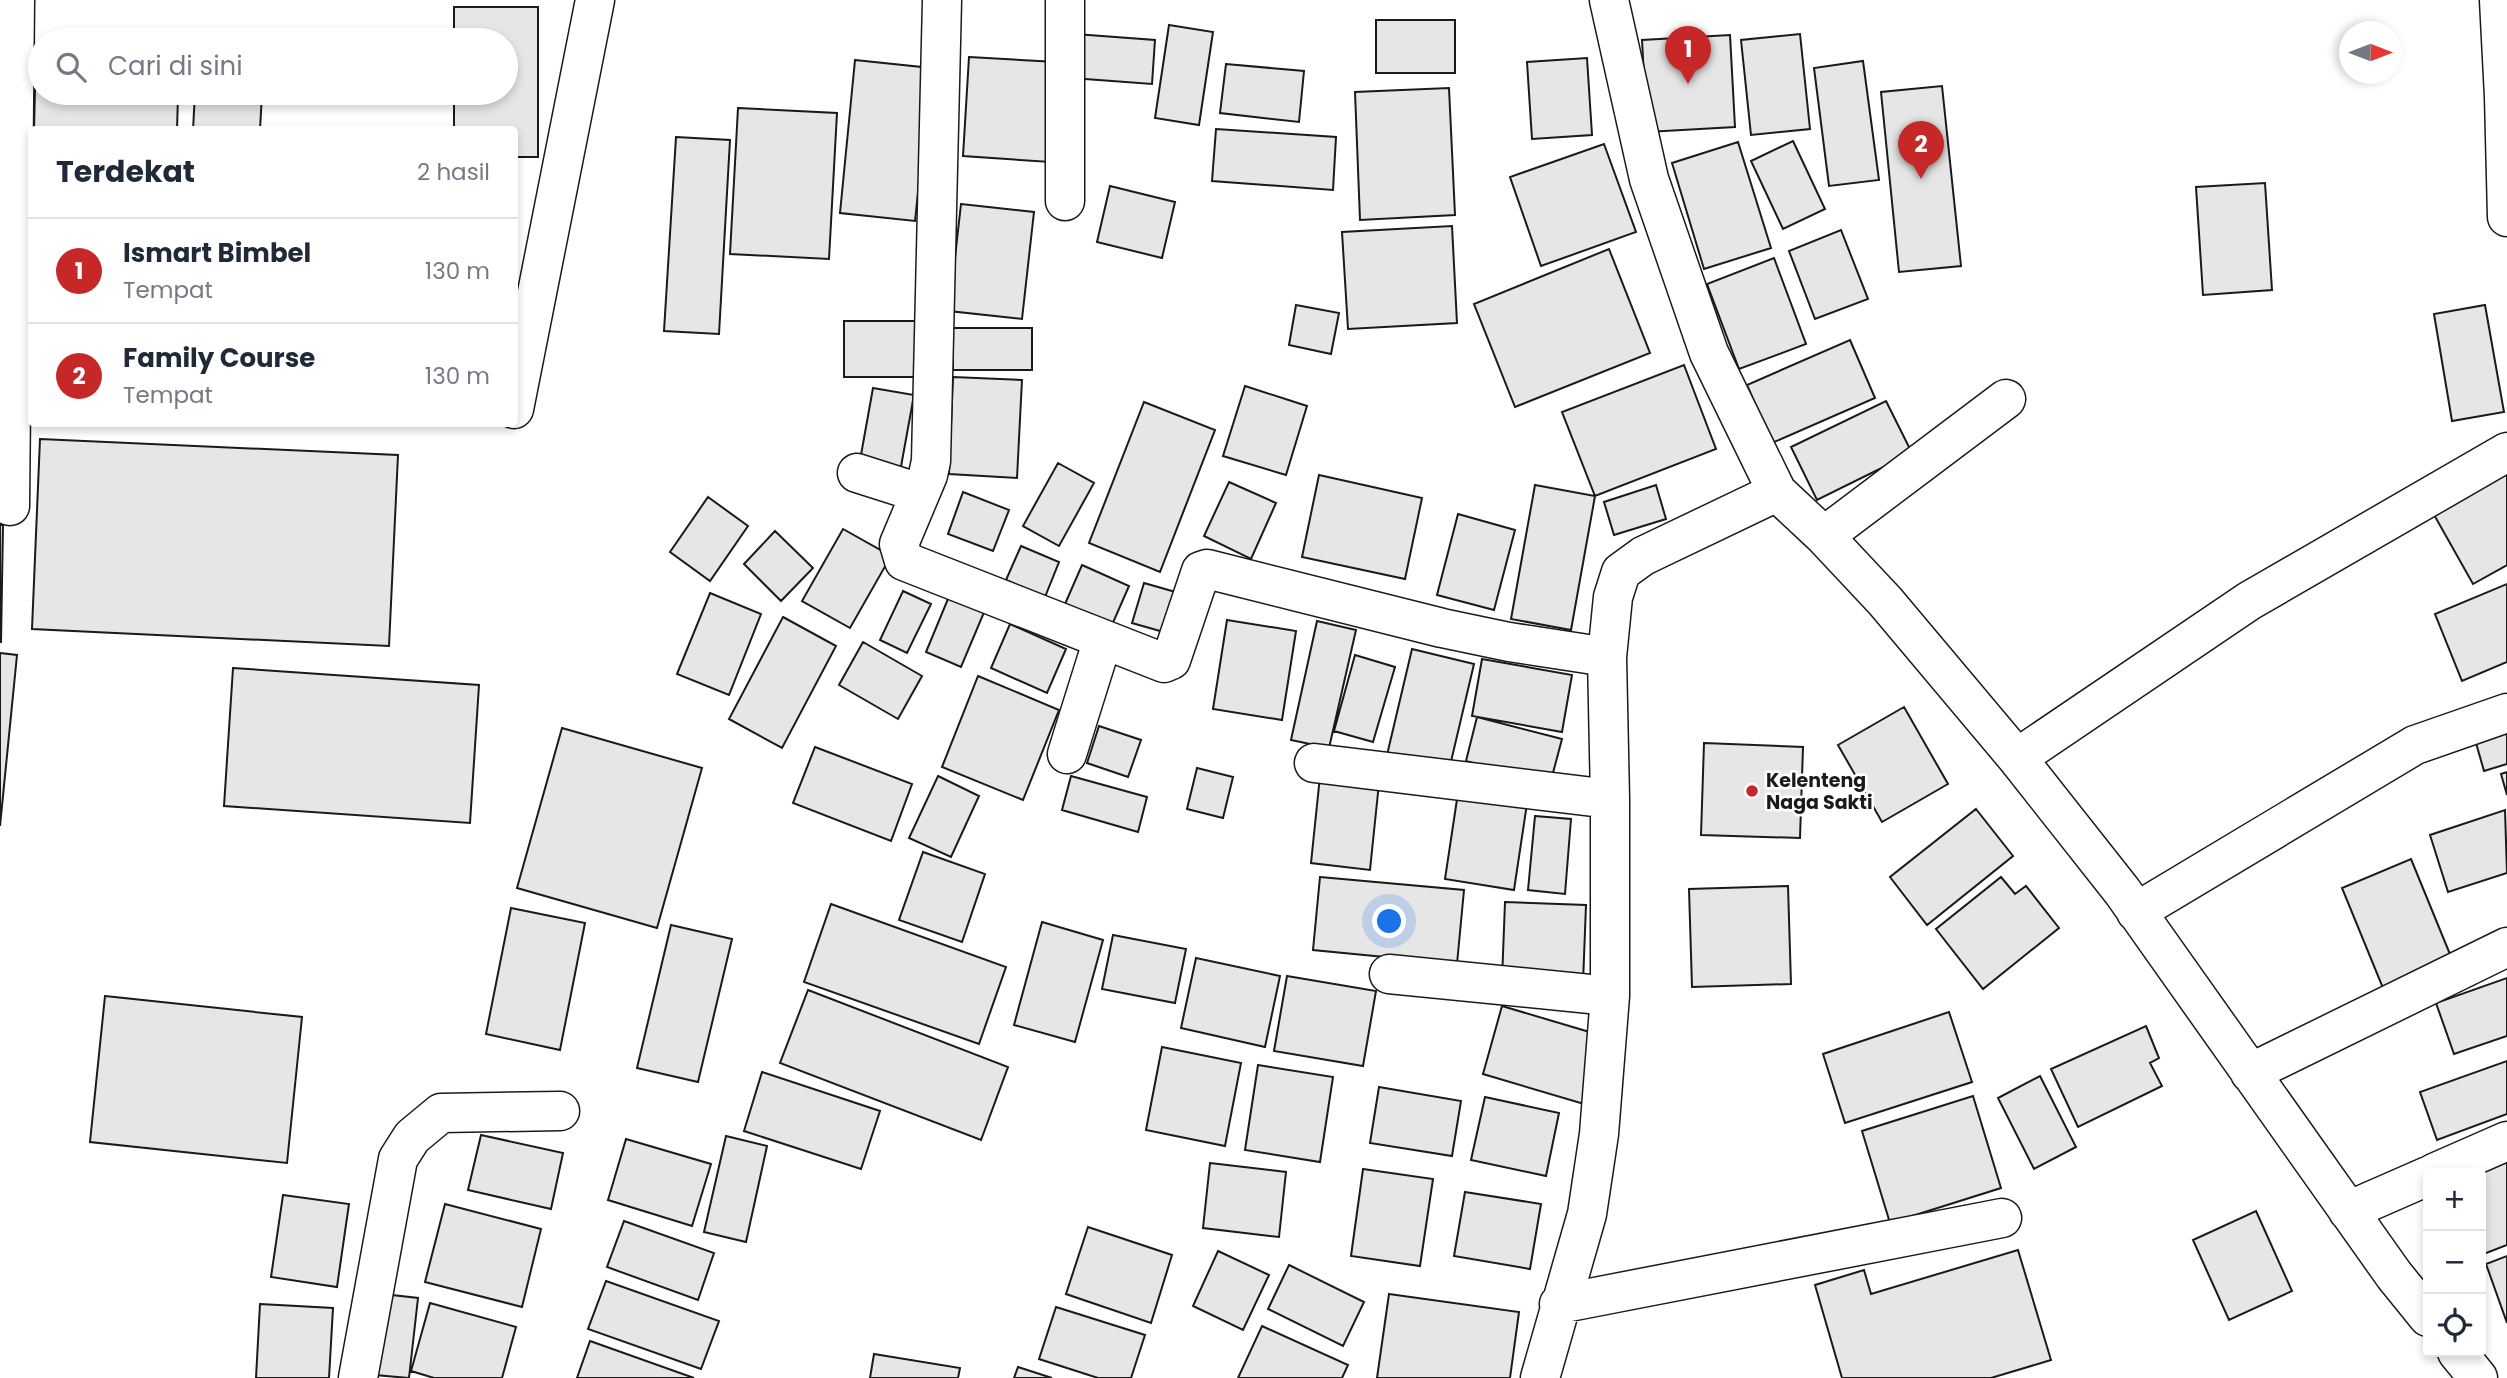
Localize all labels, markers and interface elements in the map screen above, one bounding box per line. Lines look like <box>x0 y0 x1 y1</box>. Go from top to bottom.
north arrow <box>2339 21 2402 84</box>
pin: 1 <box>1665 26 1711 84</box>
search box <box>28 28 518 105</box>
icon: search <box>52 48 90 86</box>
text: Cari di sini <box>108 48 243 84</box>
pin: 2 <box>1898 121 1944 179</box>
text: Terdekat <box>56 150 195 193</box>
text: 2 hasil <box>417 156 490 188</box>
text: Ismart Bimbel <box>123 235 311 271</box>
text: 1 <box>75 255 83 287</box>
text: 130 m <box>425 255 490 287</box>
text: Tempat <box>123 274 213 306</box>
text: Family Course <box>123 340 315 376</box>
text: 2 <box>72 360 86 392</box>
text: 130 m <box>425 360 490 392</box>
text: Tempat <box>123 379 213 411</box>
place label: Kelenteng Naga Sakti <box>1766 767 1873 816</box>
marker: Kelenteng Naga Sakti <box>1744 783 1760 799</box>
your location <box>1372 904 1406 938</box>
map controls <box>2423 1168 2486 1357</box>
button: + <box>2423 1168 2486 1231</box>
button: − <box>2423 1231 2486 1294</box>
button: locate <box>2423 1294 2486 1357</box>

